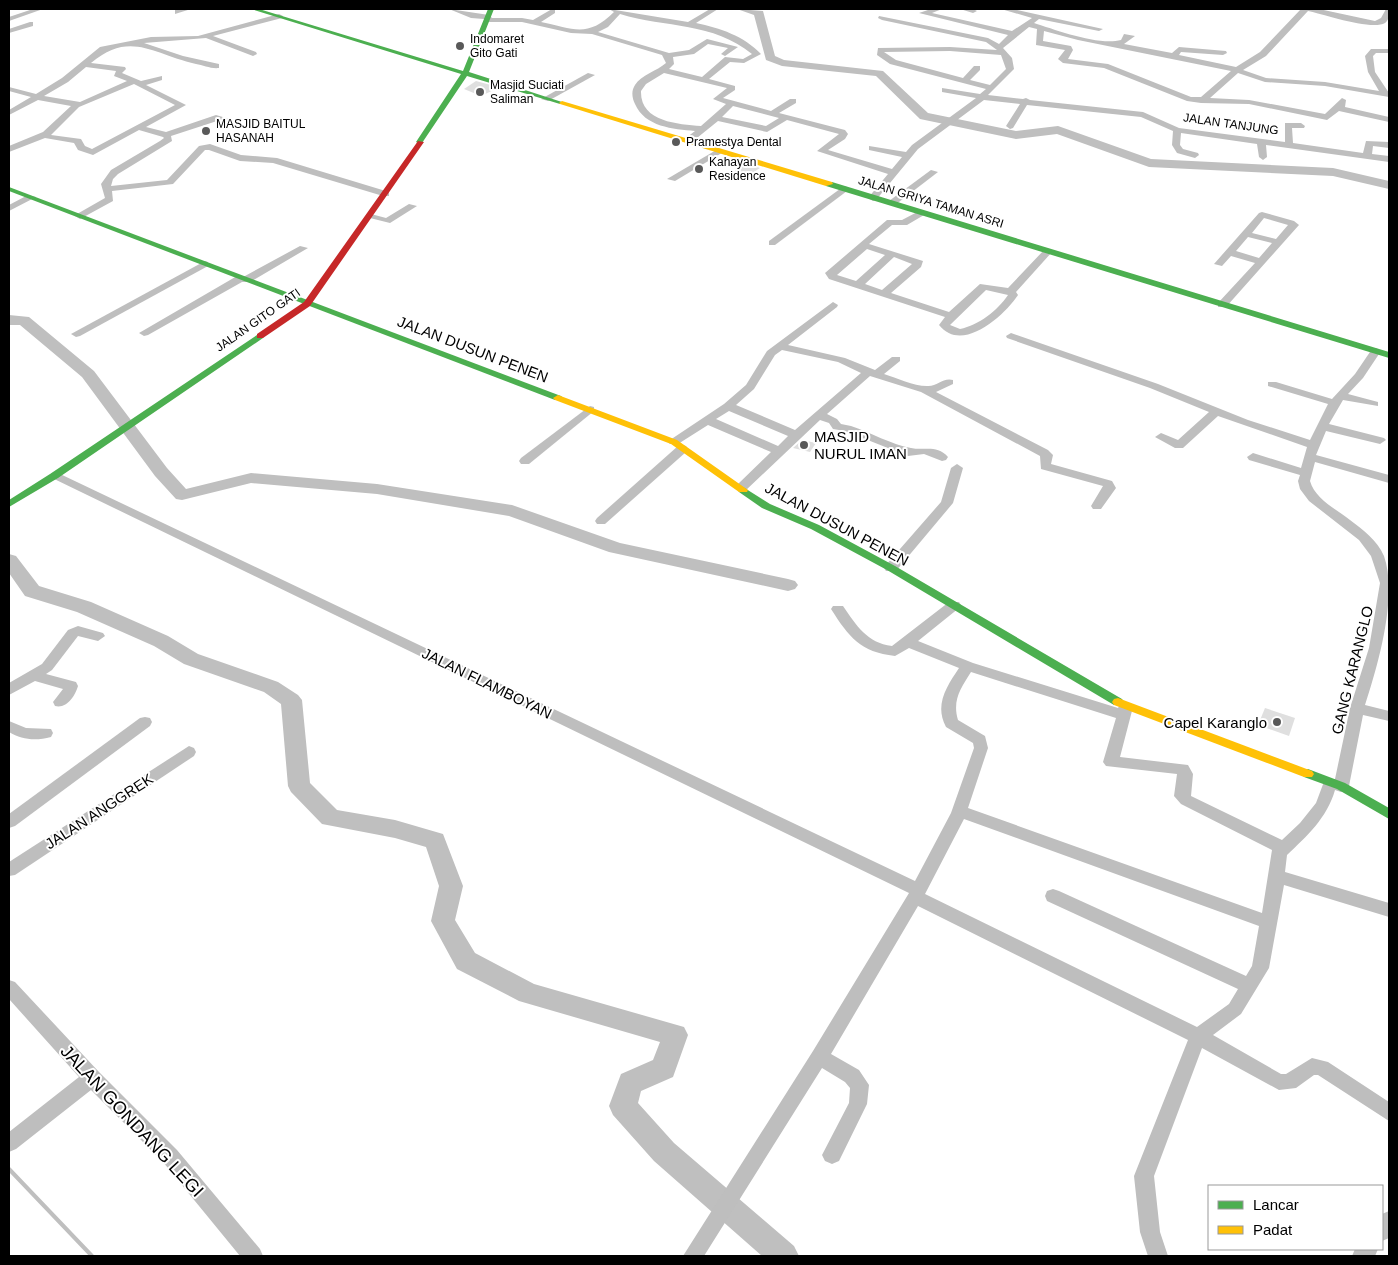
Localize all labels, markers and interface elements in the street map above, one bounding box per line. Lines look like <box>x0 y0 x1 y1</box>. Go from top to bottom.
place label: Indomaret Gito Gati <box>470 32 525 60</box>
marker: Indomaret Gito Gati <box>454 40 466 52</box>
place label: Masjid Suciati Saliman <box>490 78 564 106</box>
marker: Masjid Suciati Saliman <box>474 86 486 98</box>
street label: JALAN TANJUNG <box>1182 110 1280 138</box>
place label: MASJID BAITUL HASANAH <box>216 117 306 145</box>
marker: MASJID BAITUL HASANAH <box>200 125 212 137</box>
place label: Pramestya Dental <box>686 135 781 149</box>
marker: Pramestya Dental <box>670 136 682 148</box>
place label: Kahayan Residence <box>709 155 766 183</box>
marker: Kahayan Residence <box>693 163 705 175</box>
street label: JALAN GRIYA TAMAN ASRI <box>857 173 1005 231</box>
street label: JALAN GITO GATI <box>213 286 303 354</box>
street label: JALAN DUSUN PENEN <box>395 312 551 386</box>
place label: MASJID NURUL IMAN <box>814 428 907 462</box>
marker: MASJID NURUL IMAN <box>798 439 810 451</box>
street label: JALAN DUSUN PENEN <box>762 479 912 569</box>
street label: GANG KARANGLO <box>1328 604 1376 736</box>
street label: JALAN FLAMBOYAN <box>419 644 555 722</box>
place label: Capel Karanglo <box>1164 714 1267 731</box>
marker: Capel Karanglo <box>1271 716 1283 728</box>
street label: JALAN ANGGREK <box>42 770 156 852</box>
street label: JALAN GONDANG LEGI <box>56 1041 208 1201</box>
legend <box>1208 1185 1383 1250</box>
text: Lancar <box>1253 1196 1299 1213</box>
text: Padat <box>1253 1221 1293 1238</box>

